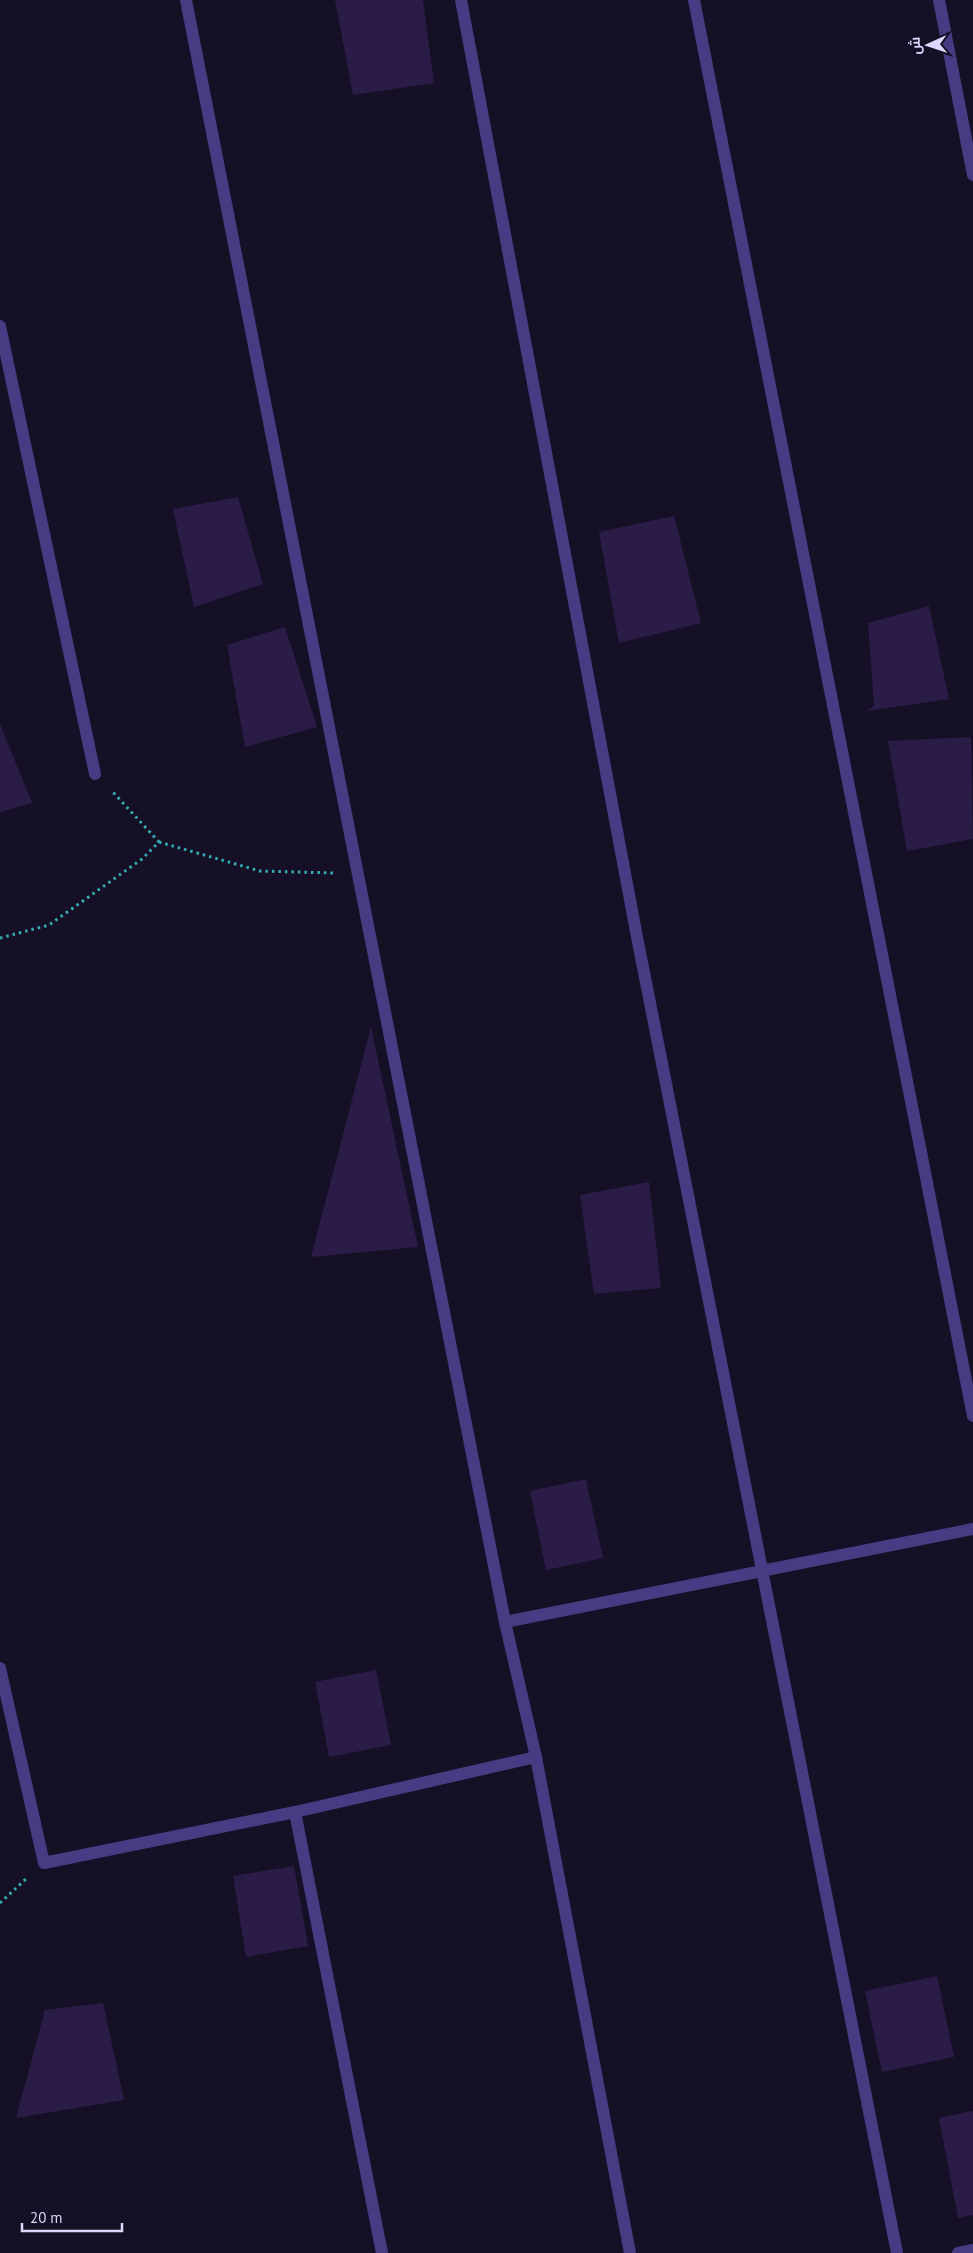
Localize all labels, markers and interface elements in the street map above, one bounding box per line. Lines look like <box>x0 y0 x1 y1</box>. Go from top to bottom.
north arrow <box>903 20 953 70</box>
text: ش <box>906 36 924 55</box>
scale bar <box>22 2200 122 2232</box>
text: 20 m <box>30 2208 63 2227</box>

